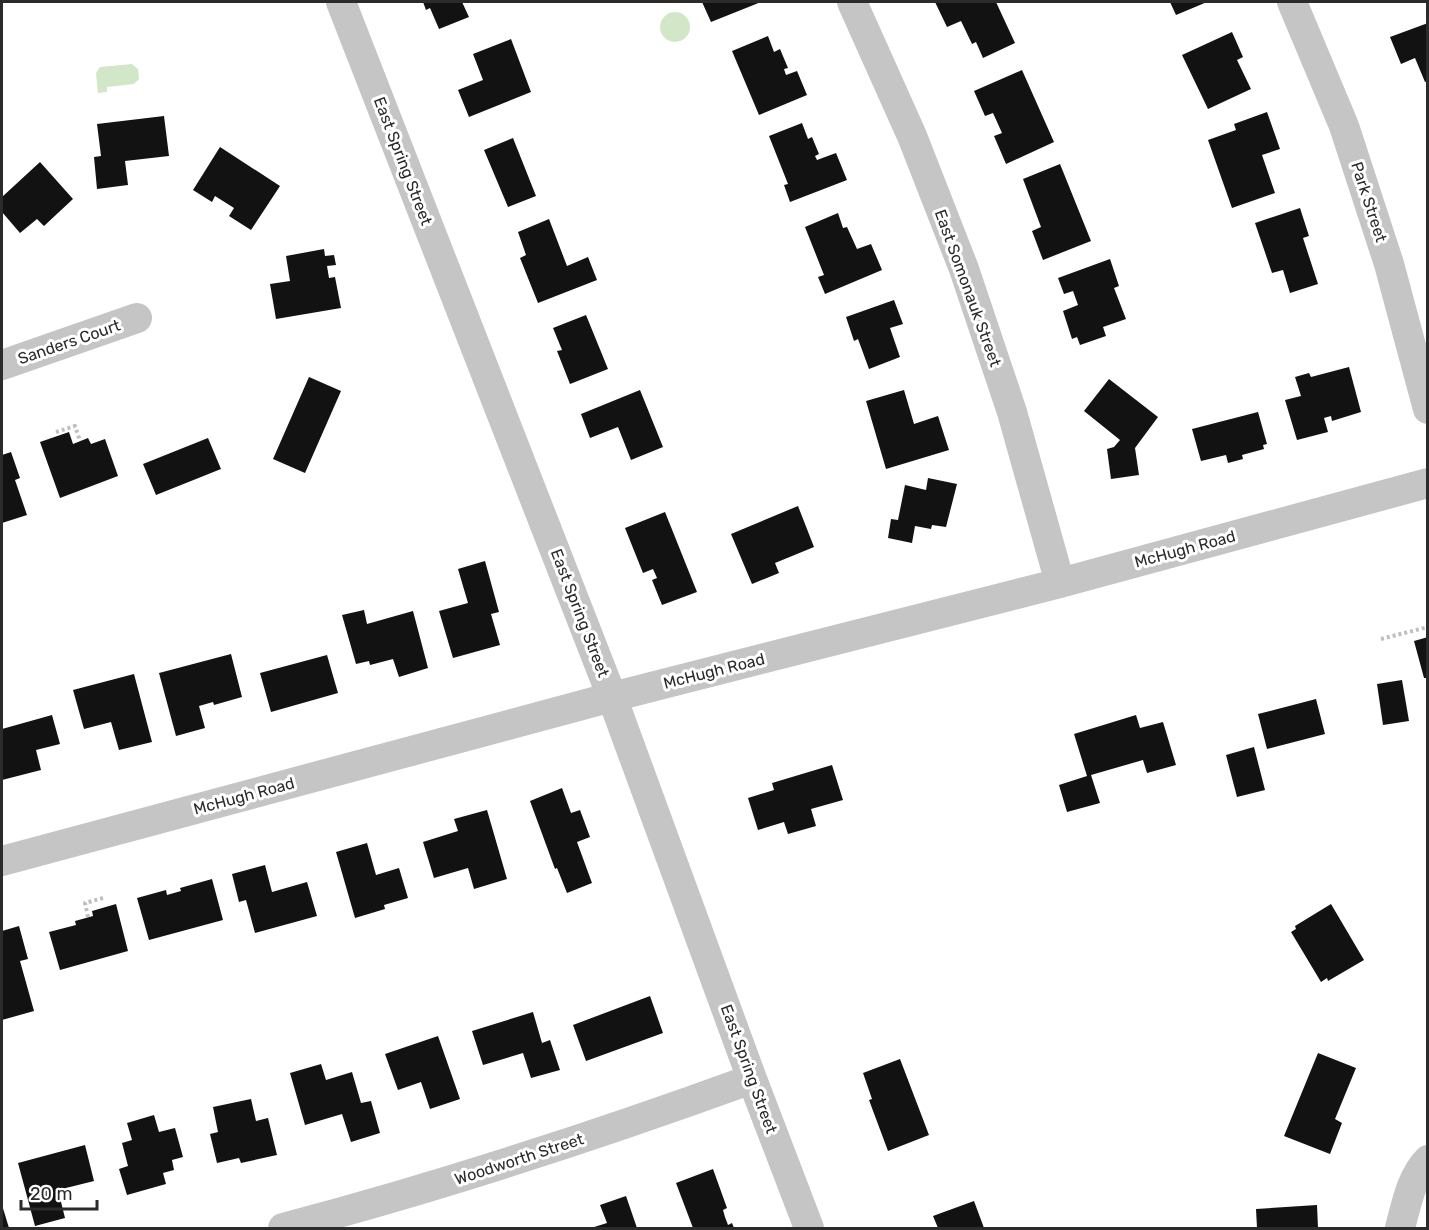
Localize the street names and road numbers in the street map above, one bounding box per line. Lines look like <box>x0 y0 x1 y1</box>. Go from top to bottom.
street label: East Spring Street <box>370 94 436 228</box>
street label: Park Street <box>1347 159 1391 245</box>
street label: East Somonauk Street <box>931 207 1005 369</box>
street label: Sanders Court <box>15 316 123 368</box>
street label: McHugh Road <box>1132 526 1238 572</box>
street label: East Spring Street <box>547 546 613 680</box>
street label: McHugh Road <box>661 649 767 693</box>
street label: McHugh Road <box>191 773 297 819</box>
street label: East Spring Street <box>717 1002 781 1136</box>
street label: Woodworth Street <box>452 1129 586 1189</box>

